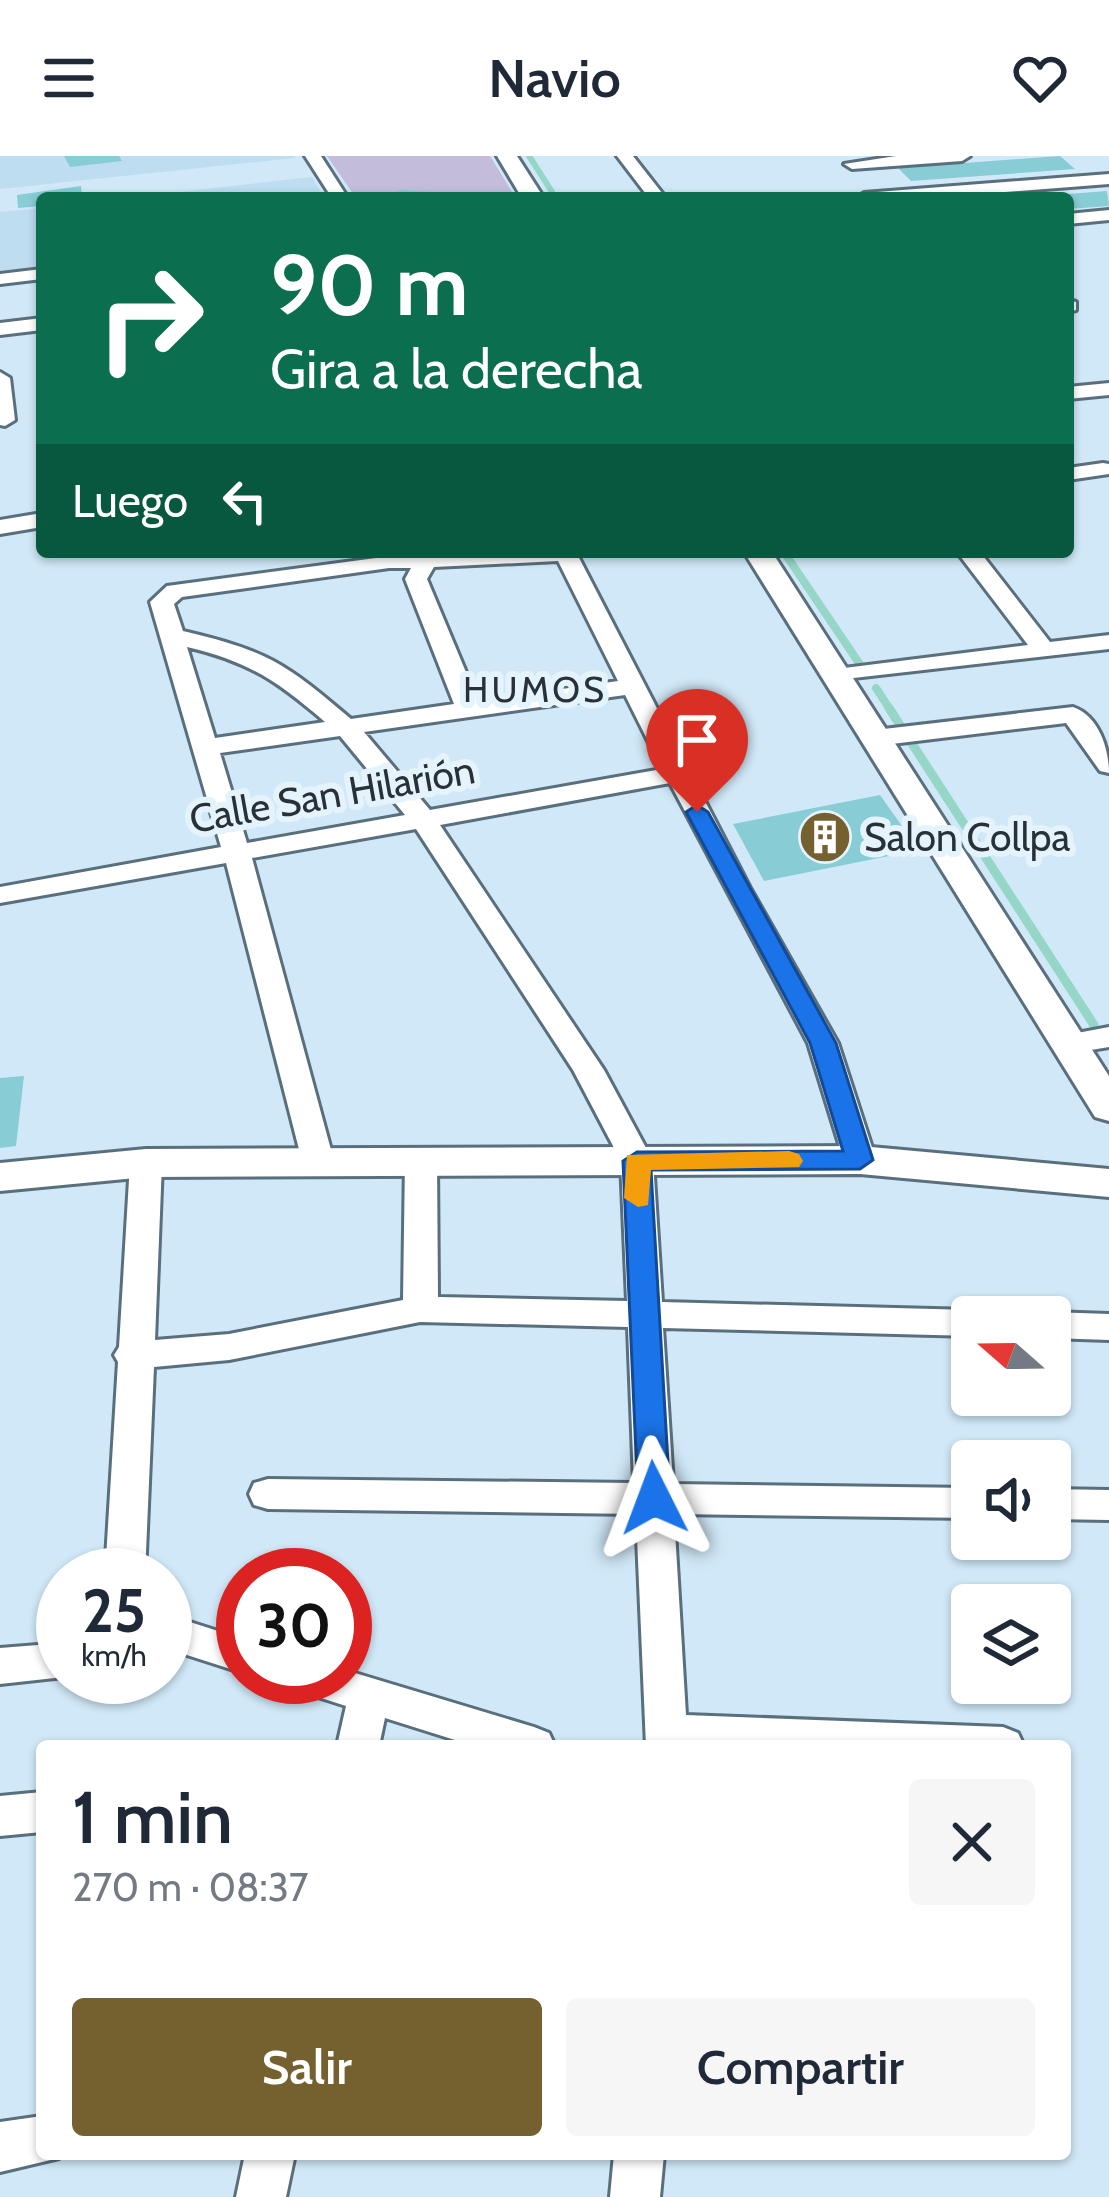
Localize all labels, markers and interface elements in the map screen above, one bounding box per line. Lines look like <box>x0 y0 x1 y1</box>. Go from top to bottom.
icon: menu <box>36 45 102 111</box>
text: Navio <box>488 45 621 111</box>
icon: heart <box>1007 45 1073 111</box>
text: 90 m <box>270 234 468 336</box>
icon: right <box>72 240 228 396</box>
text: Gira a la derecha <box>270 336 642 402</box>
icon: left <box>212 468 278 534</box>
text: Luego <box>72 474 188 528</box>
district label: HUMOS <box>463 667 607 711</box>
pin <box>646 689 748 812</box>
icon: arrive <box>664 707 730 773</box>
street label: Calle San Hilarión <box>186 745 478 843</box>
building icon: Salon Collpa <box>797 809 853 865</box>
place label: Salon Collpa <box>864 813 1071 861</box>
north arrow <box>951 1296 1071 1416</box>
map controls <box>951 1296 1071 1704</box>
position arrow <box>591 1435 717 1561</box>
button: sound <box>951 1440 1071 1560</box>
speed limit sign: 30 <box>216 1548 372 1704</box>
text: 25 <box>82 1574 146 1647</box>
button: layers <box>951 1584 1071 1704</box>
text: km/h <box>81 1637 147 1674</box>
text: 1 min <box>72 1774 233 1861</box>
button: close <box>909 1779 1035 1905</box>
text: 270 m · 08:37 <box>72 1863 308 1911</box>
button: Salir <box>72 1998 542 2136</box>
button: Compartir <box>566 1998 1035 2136</box>

